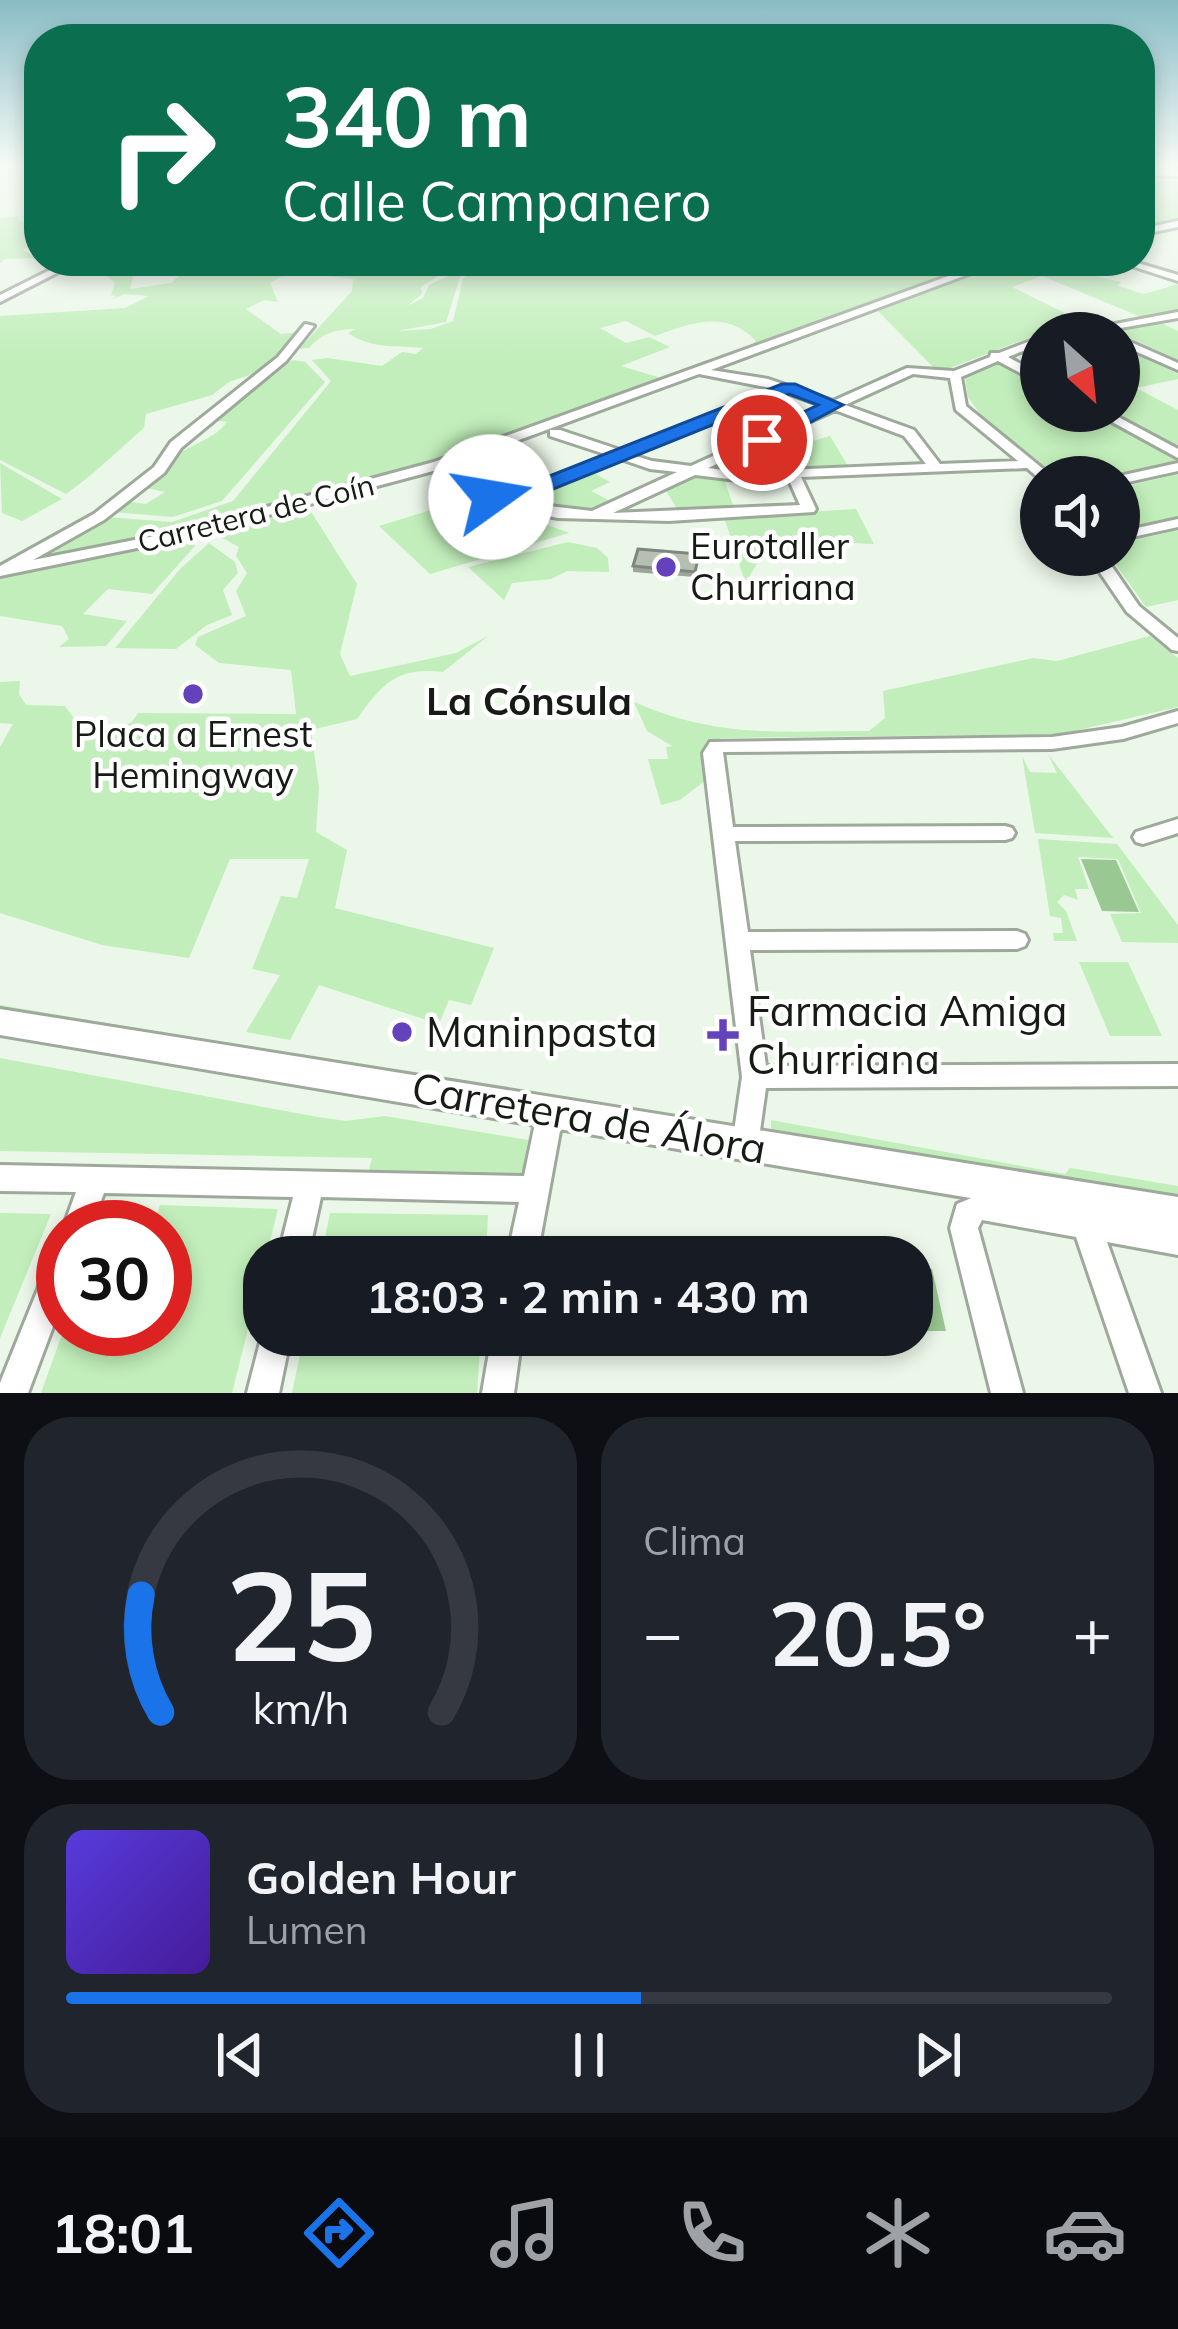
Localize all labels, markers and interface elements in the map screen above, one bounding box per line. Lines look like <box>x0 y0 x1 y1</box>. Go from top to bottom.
text: 340 m <box>282 63 532 168</box>
icon: right <box>84 72 240 228</box>
text: Calle Campanero <box>282 167 711 235</box>
north arrow <box>1020 312 1140 432</box>
map controls <box>1020 312 1140 576</box>
pin <box>711 389 813 491</box>
icon: arrive <box>729 407 795 473</box>
position arrow <box>428 434 554 560</box>
button: sound <box>1020 456 1140 576</box>
street label: Carretera de Coín <box>133 465 378 561</box>
place label: Eurotaller Churriana <box>690 523 856 609</box>
marker: Eurotaller Churriana <box>653 554 679 580</box>
district label: La Cónsula <box>426 676 632 725</box>
marker: Placa a Ernest Hemingway <box>180 681 206 707</box>
place label: Placa a Ernest Hemingway <box>74 711 312 797</box>
place label: Farmacia Amiga Churriana <box>747 984 1068 1085</box>
place label: Maninpasta <box>426 1005 657 1058</box>
marker: Maninpasta <box>389 1019 415 1045</box>
marker: Farmacia Amiga Churriana <box>710 1022 736 1048</box>
street label: Carretera de Álora <box>408 1060 770 1175</box>
speed limit sign: 30 <box>36 1200 192 1356</box>
text: 18:03 · 2 min · 430 m <box>366 1268 810 1324</box>
text: Clima <box>643 1516 746 1565</box>
text: 25 <box>226 1536 375 1692</box>
text: 20.5° <box>768 1576 987 1689</box>
text: − <box>643 1591 683 1674</box>
text: + <box>1072 1591 1112 1674</box>
text: km/h <box>252 1680 349 1734</box>
text: Golden Hour <box>246 1849 516 1905</box>
text: Lumen <box>246 1905 368 1954</box>
icon: previous <box>207 2022 273 2088</box>
icon: pause <box>556 2022 622 2088</box>
icon: next <box>905 2022 971 2088</box>
icon: directions <box>297 2191 381 2275</box>
icon: music <box>483 2191 567 2275</box>
icon: phone <box>670 2191 754 2275</box>
icon: climate <box>856 2191 940 2275</box>
icon: car <box>1043 2191 1127 2275</box>
text: 18:01 <box>51 2199 194 2267</box>

